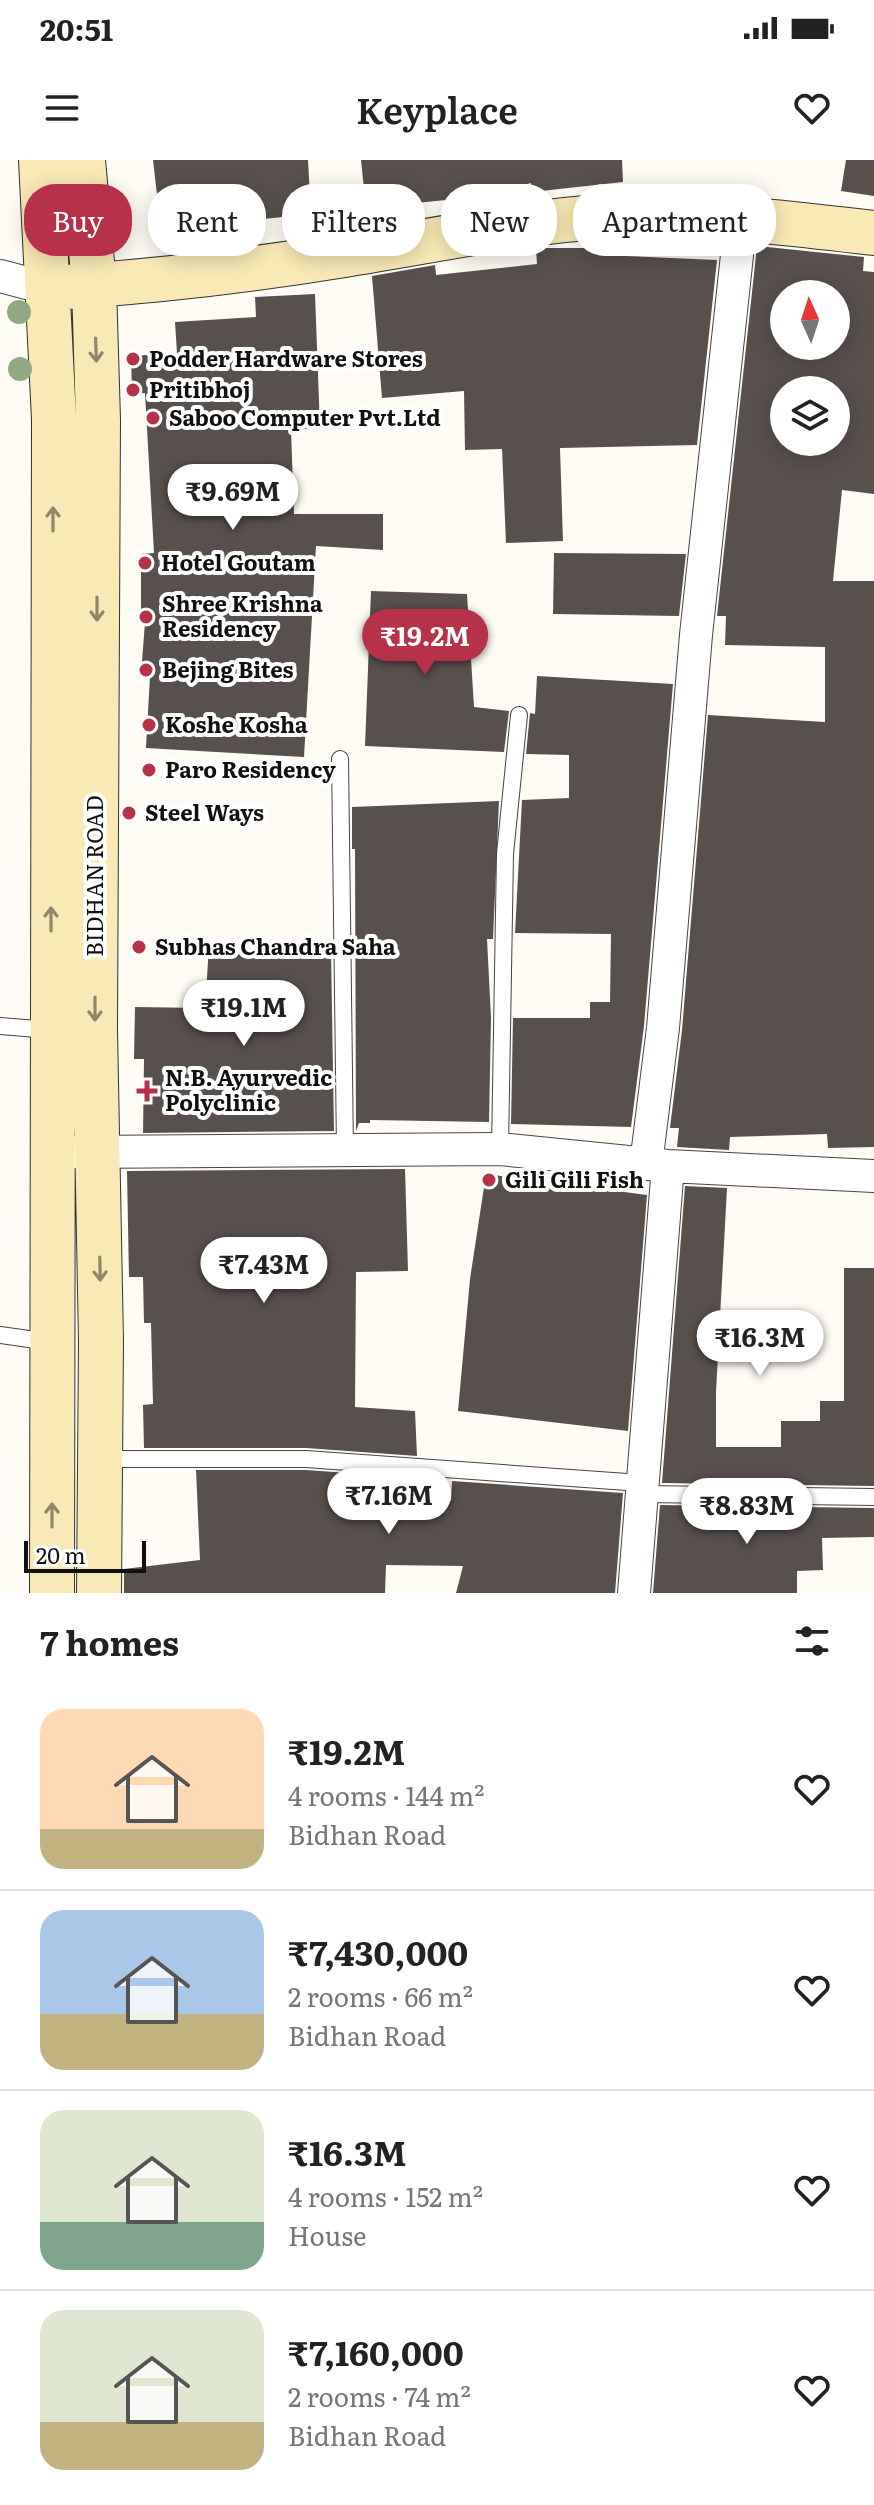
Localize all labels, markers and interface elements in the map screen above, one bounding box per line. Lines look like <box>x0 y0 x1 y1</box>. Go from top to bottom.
text: 20:51 <box>40 6 113 50</box>
text: Keyplace <box>356 82 518 135</box>
icon: menu <box>40 86 84 130</box>
icon: heart <box>790 86 834 130</box>
chip: Buy <box>24 184 132 256</box>
chip: Rent <box>148 184 266 256</box>
chip: Filters <box>282 184 425 256</box>
chip: New <box>441 184 557 256</box>
chip: Apartment <box>573 184 776 256</box>
north arrow <box>770 280 850 360</box>
map controls <box>770 280 850 456</box>
one-way arrow <box>88 336 103 363</box>
place label: Podder Hardware Stores <box>149 341 423 374</box>
marker: Podder Hardware Stores <box>124 350 142 368</box>
place label: Pritibhoj <box>149 372 250 405</box>
button: layers <box>770 376 850 456</box>
marker: Pritibhoj <box>124 381 142 399</box>
place label: Saboo Computer Pvt.Ltd <box>169 400 441 433</box>
marker: Saboo Computer Pvt.Ltd <box>144 409 162 427</box>
pin: ₹9.69M <box>168 464 298 532</box>
text: ₹9.69M <box>185 470 281 509</box>
one-way arrow <box>45 506 61 533</box>
place label: Hotel Goutam <box>161 545 316 578</box>
marker: Hotel Goutam <box>136 554 154 572</box>
place label: Shree Krishna Residency <box>162 586 323 644</box>
one-way arrow <box>89 595 105 622</box>
marker: Shree Krishna Residency <box>137 608 155 626</box>
pin: ₹19.2M <box>360 609 490 677</box>
text: ₹19.2M <box>380 615 470 654</box>
place label: Bejing Bites <box>162 652 294 685</box>
marker: Bejing Bites <box>137 661 155 679</box>
place label: Koshe Kosha <box>165 707 308 740</box>
marker: Koshe Kosha <box>140 716 158 734</box>
place label: Paro Residency <box>165 752 336 785</box>
marker: Paro Residency <box>140 761 158 779</box>
street label: BIDHAN ROAD <box>77 795 110 957</box>
place label: Steel Ways <box>145 795 264 828</box>
marker: Steel Ways <box>120 804 138 822</box>
one-way arrow <box>43 906 59 933</box>
place label: Subhas Chandra Saha <box>155 929 396 962</box>
marker: Subhas Chandra Saha <box>130 938 148 956</box>
pin: ₹19.1M <box>179 980 309 1048</box>
text: ₹19.1M <box>201 986 287 1025</box>
one-way arrow <box>87 995 103 1022</box>
place label: N.B. Ayurvedic Polyclinic <box>165 1060 332 1118</box>
marker: N.B. Ayurvedic Polyclinic <box>136 1080 158 1102</box>
place label: Gili Gili Fish <box>505 1162 644 1195</box>
marker: Gili Gili Fish <box>480 1171 498 1189</box>
pin: ₹7.43M <box>199 1237 329 1305</box>
text: ₹7.43M <box>218 1243 310 1282</box>
one-way arrow <box>92 1255 108 1282</box>
pin: ₹16.3M <box>695 1310 825 1378</box>
text: ₹16.3M <box>715 1316 805 1355</box>
pin: ₹7.16M <box>324 1468 454 1536</box>
text: ₹7.16M <box>345 1474 433 1513</box>
pin: ₹8.83M <box>682 1478 812 1546</box>
text: ₹8.83M <box>699 1484 795 1523</box>
one-way arrow <box>44 1502 60 1529</box>
scale bar <box>24 1537 146 1573</box>
text: 20 m <box>36 1538 86 1571</box>
text: 7 homes <box>40 1616 179 1666</box>
icon: filters <box>790 1619 834 1663</box>
text: ₹19.2M <box>288 1725 405 1775</box>
icon: home <box>104 1741 200 1837</box>
icon: heart <box>790 1767 834 1811</box>
text: 4 rooms · 144 m² <box>288 1775 484 1814</box>
text: Bidhan Road <box>288 1814 446 1853</box>
text: ₹7,430,000 <box>288 1926 468 1976</box>
icon: home <box>104 1942 200 2038</box>
icon: heart <box>790 1968 834 2012</box>
text: 2 rooms · 66 m² <box>288 1976 473 2015</box>
text: Bidhan Road <box>288 2015 446 2054</box>
text: ₹16.3M <box>288 2126 407 2176</box>
icon: home <box>104 2142 200 2238</box>
icon: heart <box>790 2168 834 2212</box>
text: 4 rooms · 152 m² <box>288 2176 483 2215</box>
text: House <box>288 2215 366 2254</box>
text: ₹7,160,000 <box>288 2326 464 2376</box>
icon: home <box>104 2342 200 2438</box>
icon: heart <box>790 2368 834 2412</box>
text: 2 rooms · 74 m² <box>288 2376 471 2415</box>
text: Bidhan Road <box>288 2415 446 2454</box>

